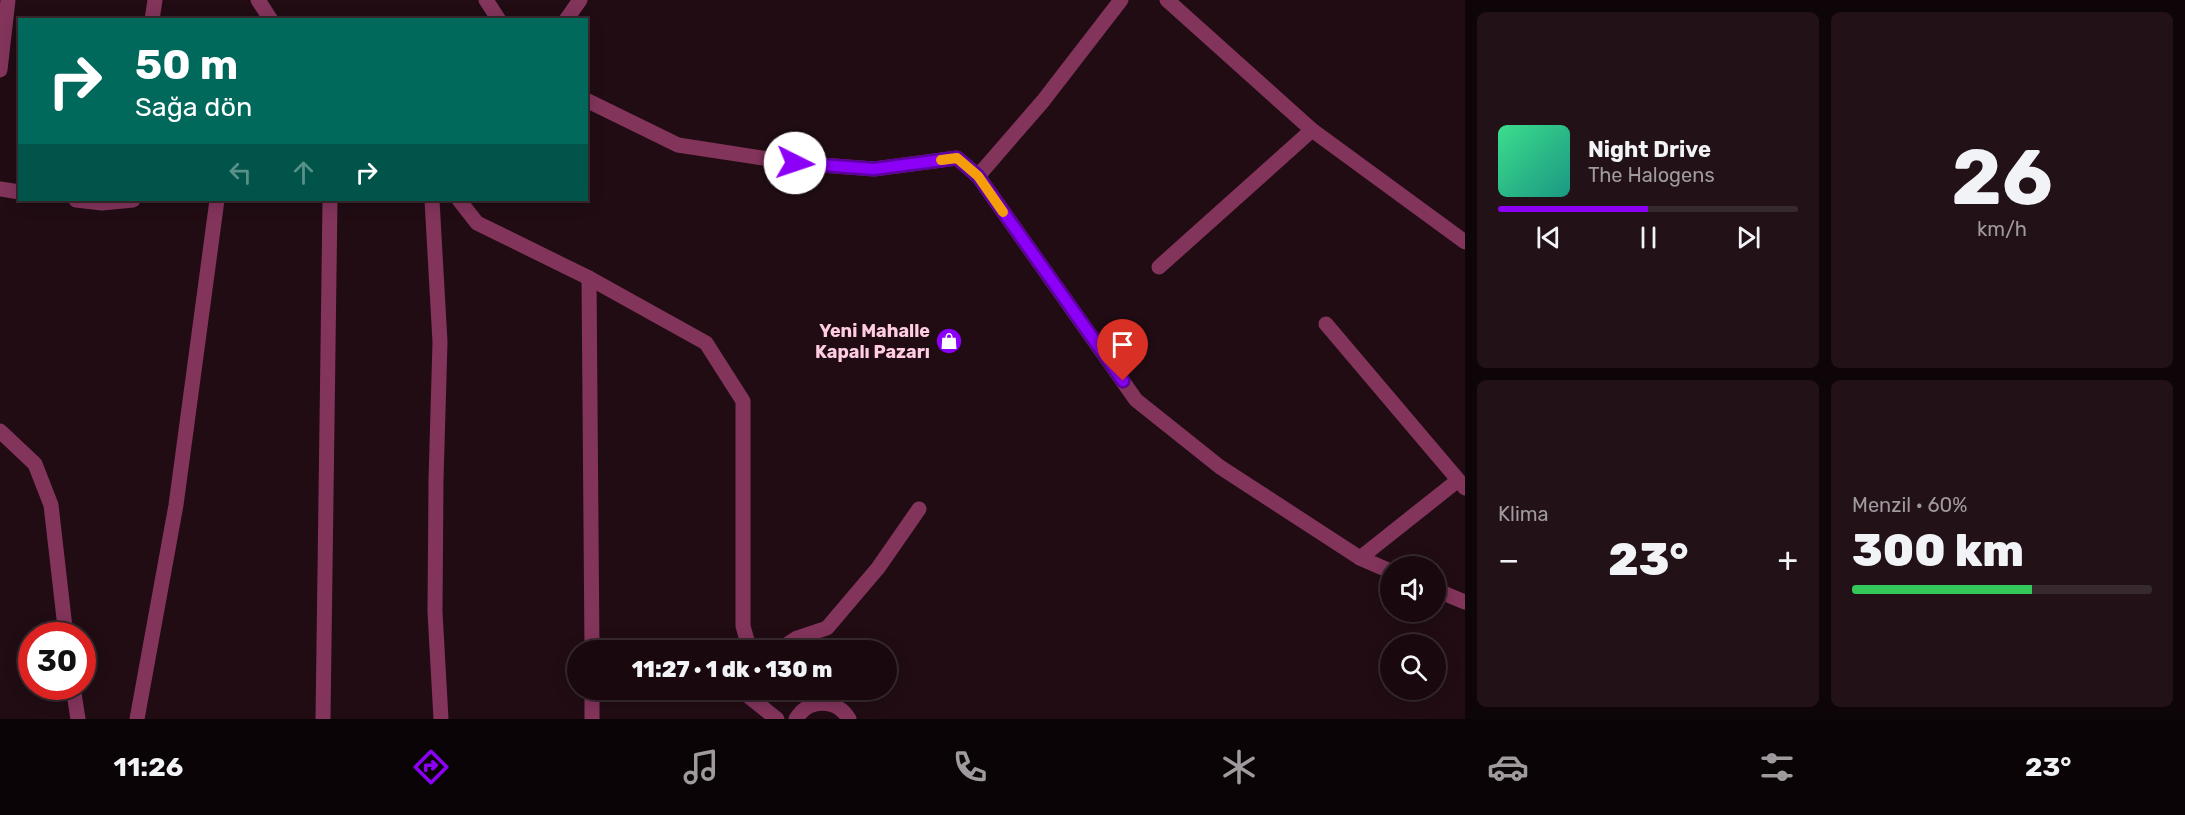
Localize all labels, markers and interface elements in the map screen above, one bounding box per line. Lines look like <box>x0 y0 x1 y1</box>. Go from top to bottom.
text: 50 m <box>135 40 238 90</box>
icon: right <box>36 42 114 120</box>
text: Sağa dön <box>135 91 252 123</box>
position arrow <box>763 131 827 195</box>
text: 26 <box>1951 131 2053 224</box>
text: Night Drive <box>1588 136 1711 163</box>
icon: left <box>224 156 257 189</box>
icon: ahead <box>287 156 320 189</box>
icon: right <box>350 156 383 189</box>
text: The Halogens <box>1588 163 1715 187</box>
text: km/h <box>1977 217 2027 241</box>
icon: previous <box>1532 221 1565 254</box>
icon: pause <box>1632 221 1665 254</box>
icon: next <box>1732 221 1765 254</box>
pin <box>1097 319 1148 381</box>
place label: Yeni Mahalle Kapalı Pazarı <box>815 320 930 363</box>
shop icon: Yeni Mahalle Kapalı Pazarı <box>934 326 964 356</box>
icon: arrive <box>1106 328 1139 361</box>
text: Menzil · 60% <box>1852 493 1967 517</box>
text: Klima <box>1498 502 1549 526</box>
text: 300 km <box>1852 524 2024 577</box>
text: 23° <box>1608 533 1689 586</box>
text: − <box>1498 540 1519 579</box>
text: + <box>1777 540 1798 579</box>
map controls <box>1380 556 1446 700</box>
button: sound <box>1380 556 1446 622</box>
speed limit sign: 30 <box>18 622 96 700</box>
button: search <box>1380 634 1446 700</box>
text: 11:27 · 1 dk · 130 m <box>632 656 832 683</box>
icon: directions <box>410 746 452 788</box>
icon: music <box>680 746 722 788</box>
icon: phone <box>949 746 991 788</box>
icon: climate <box>1218 746 1260 788</box>
icon: car <box>1487 746 1529 788</box>
icon: filters <box>1756 746 1798 788</box>
text: 11:26 <box>114 751 183 783</box>
text: 23° <box>2025 751 2071 783</box>

